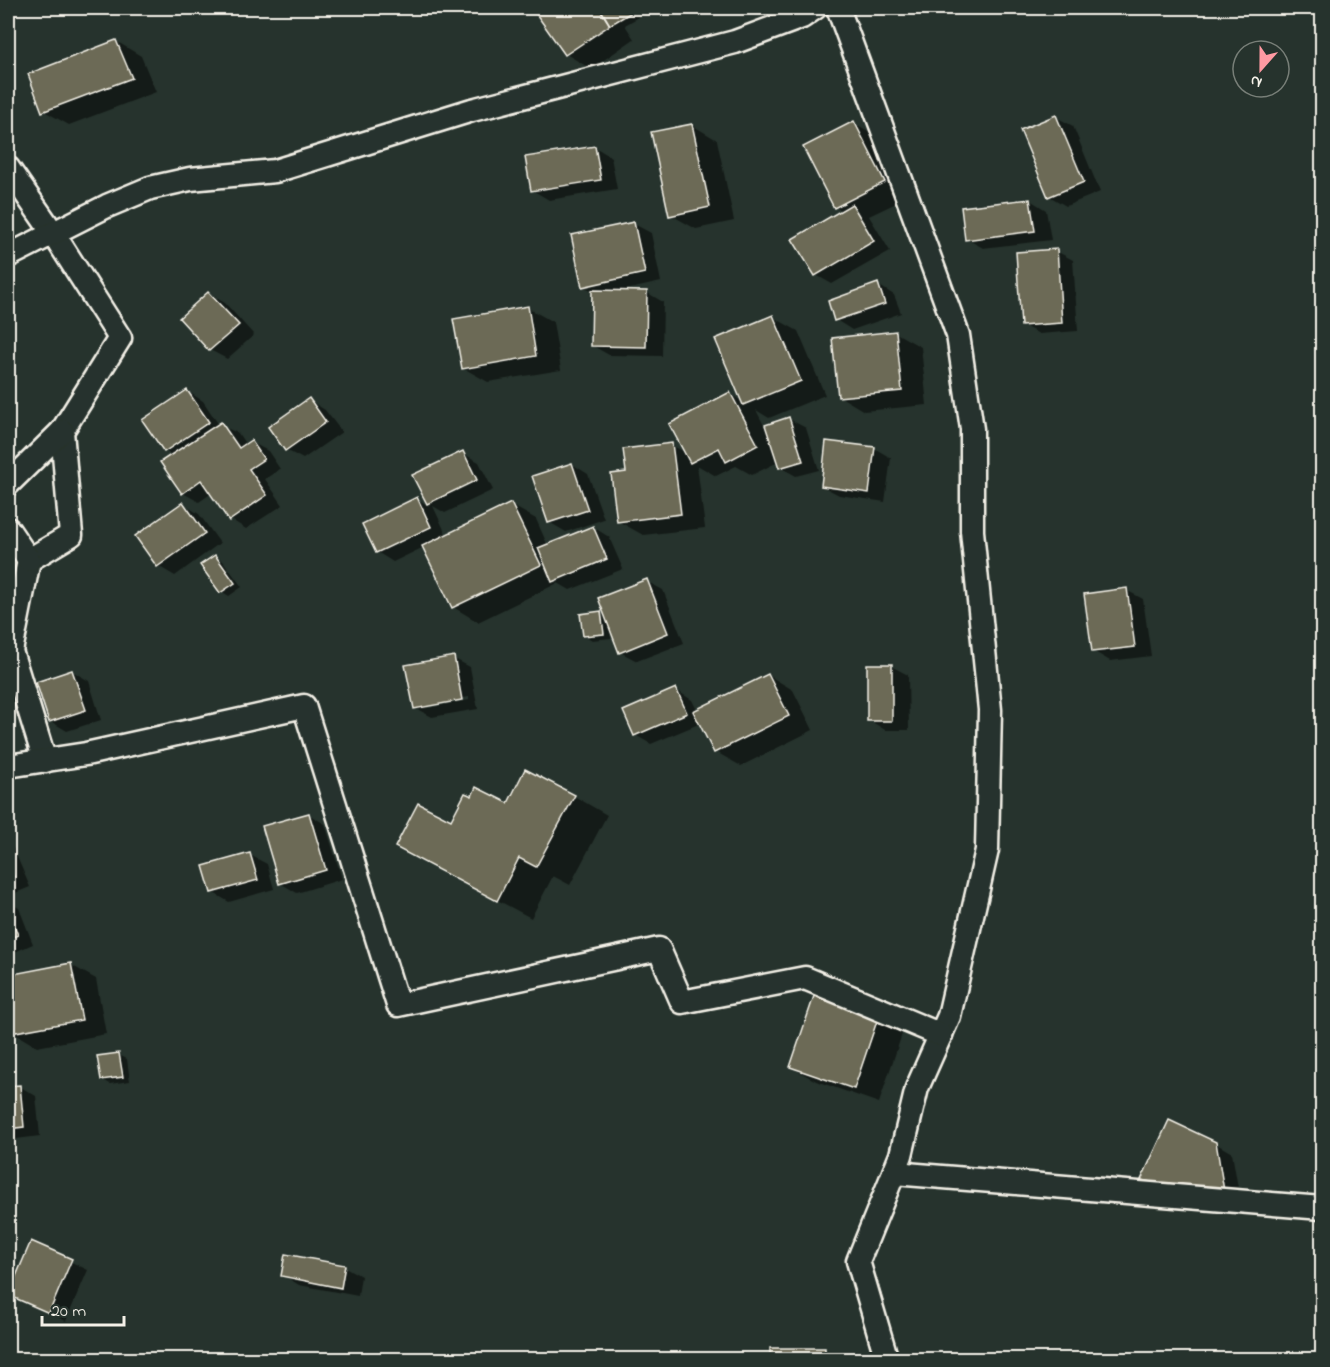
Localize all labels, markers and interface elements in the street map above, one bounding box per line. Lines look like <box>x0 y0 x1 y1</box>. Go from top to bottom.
north arrow <box>1231 39 1291 99</box>
text: N <box>1247 68 1266 94</box>
scale bar <box>42 1289 124 1327</box>
text: 20 m <box>51 1299 86 1325</box>

